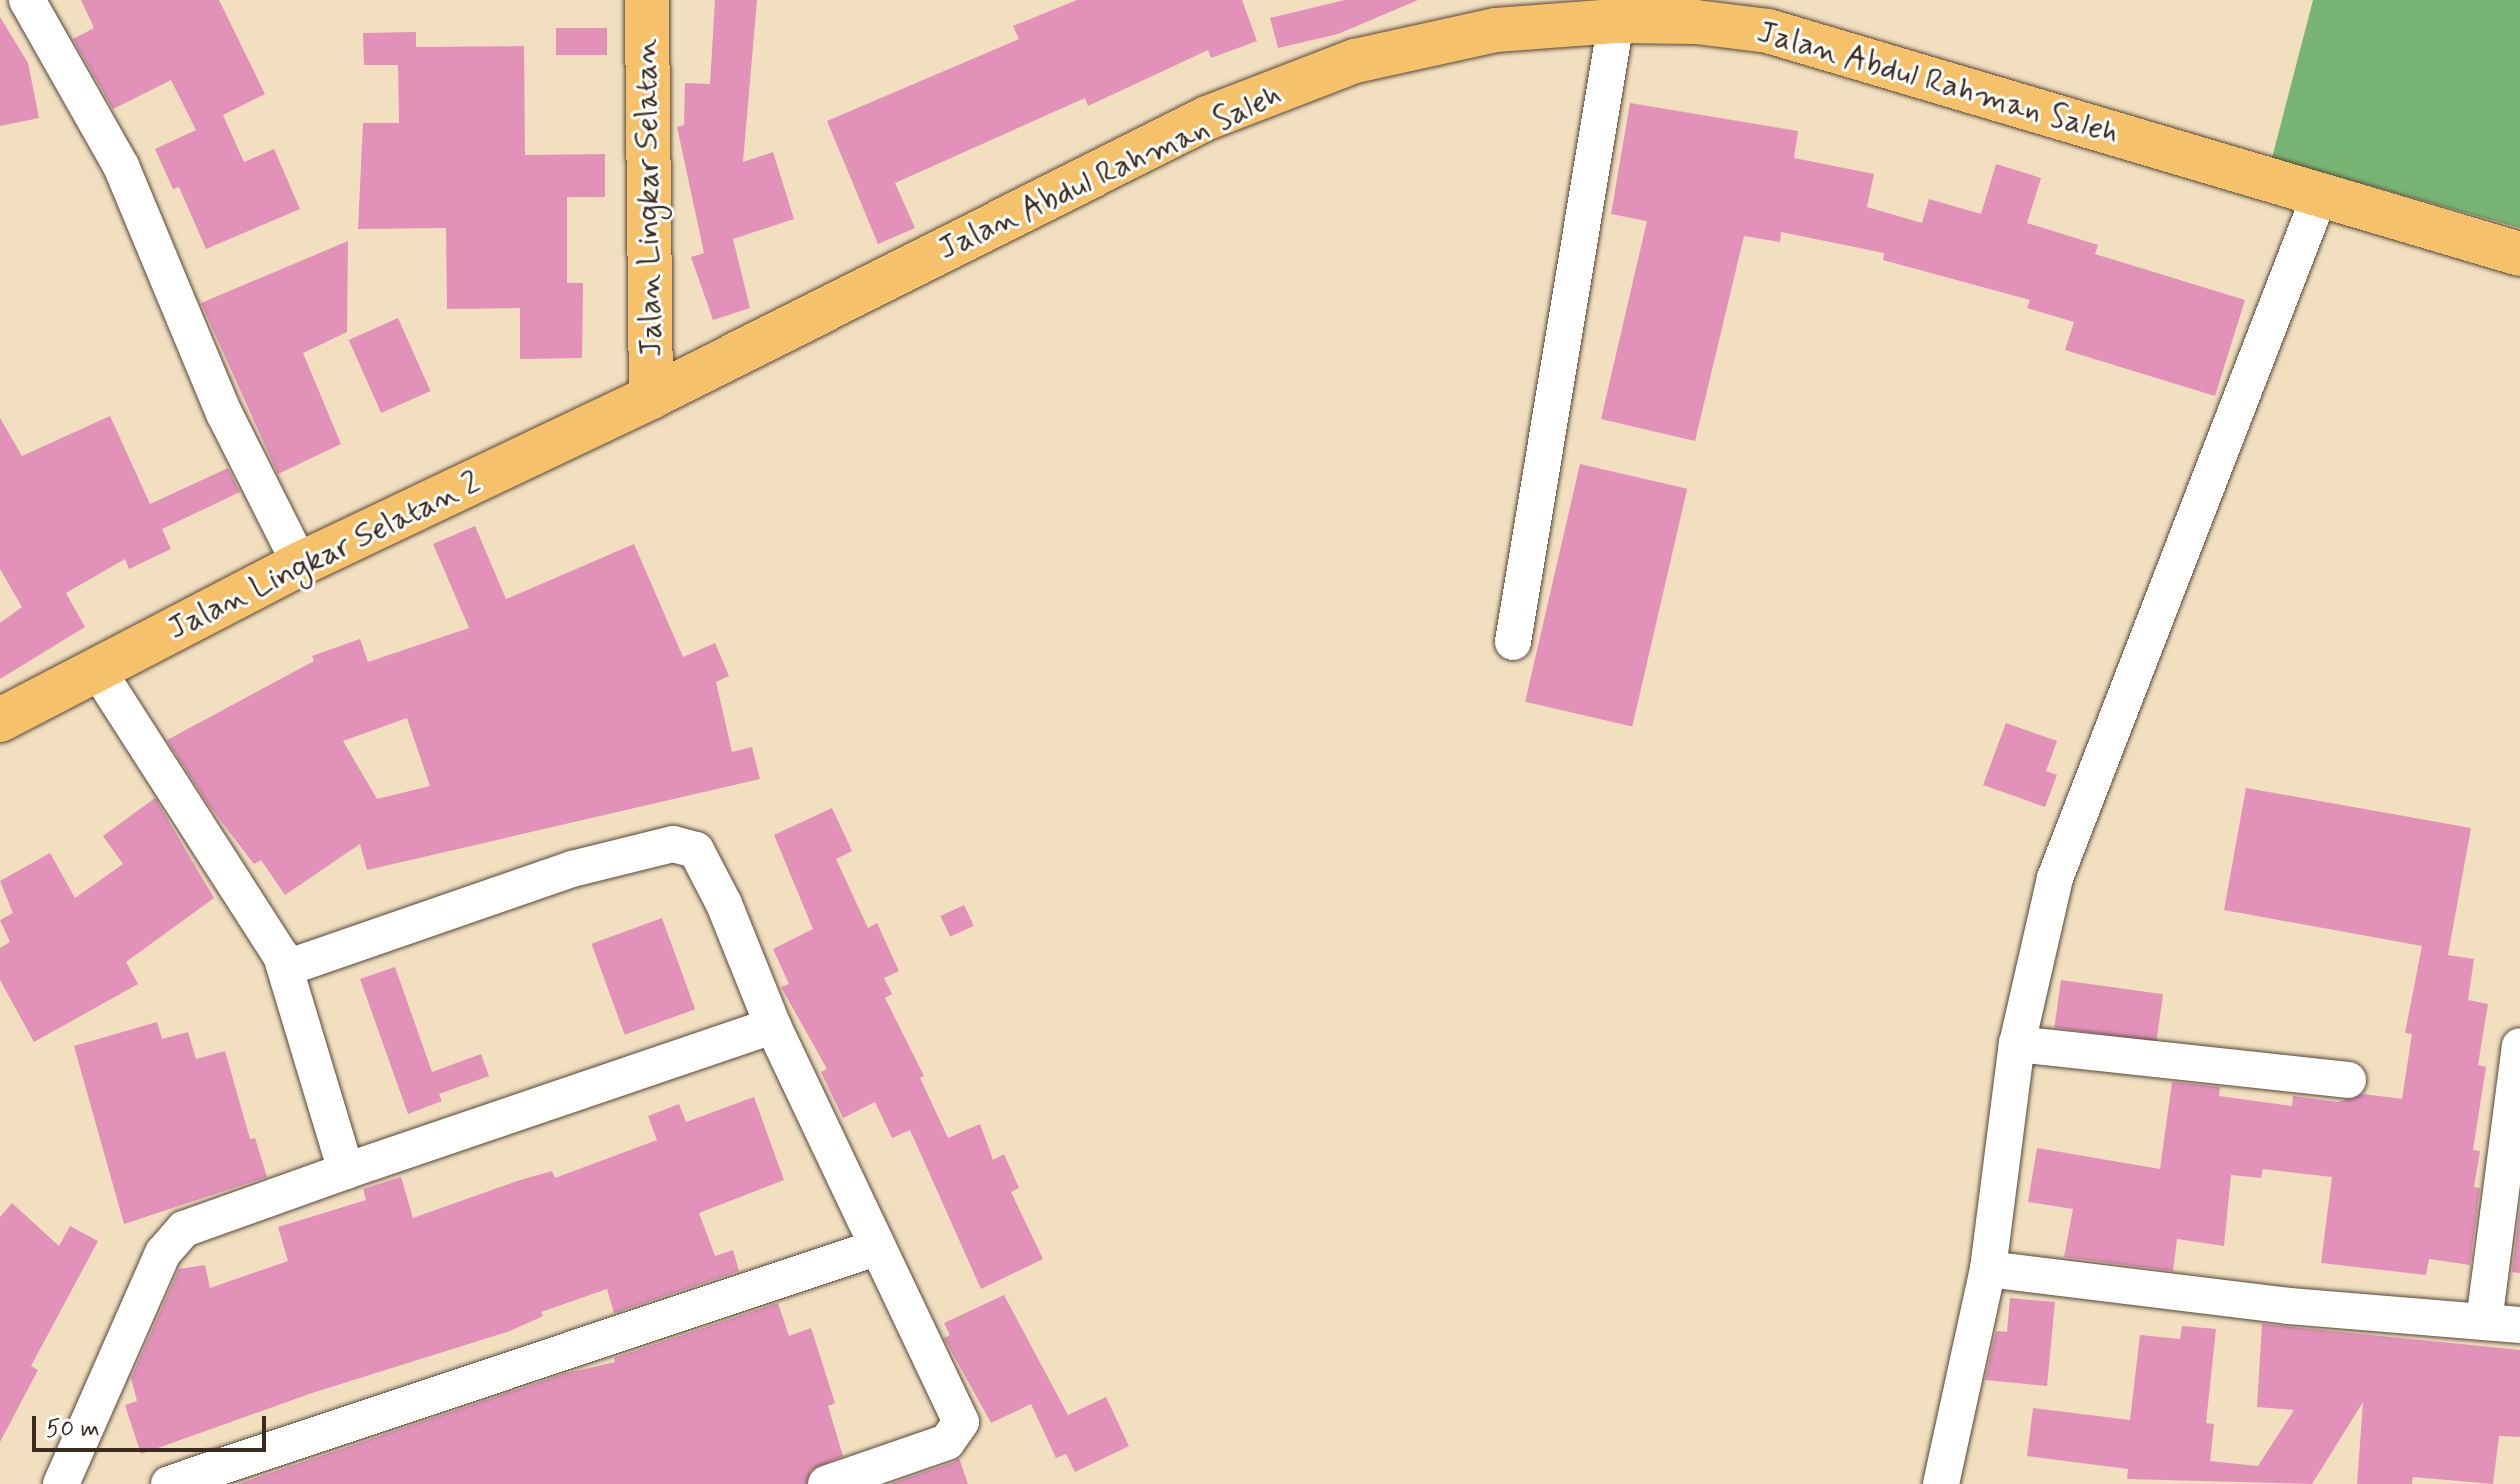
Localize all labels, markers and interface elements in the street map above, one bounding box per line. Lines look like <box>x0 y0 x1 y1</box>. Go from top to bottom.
street label: Jalan Abdul Rahman Saleh <box>1755 14 2121 152</box>
street label: Jalan Lingkar Selatan <box>627 42 671 354</box>
street label: Jalan Abdul Rahman Saleh <box>934 77 1286 267</box>
street label: Jalan Lingkar Selatan 2 <box>165 465 483 647</box>
scale bar <box>36 1400 270 1450</box>
text: 50 m <box>46 1414 100 1445</box>

